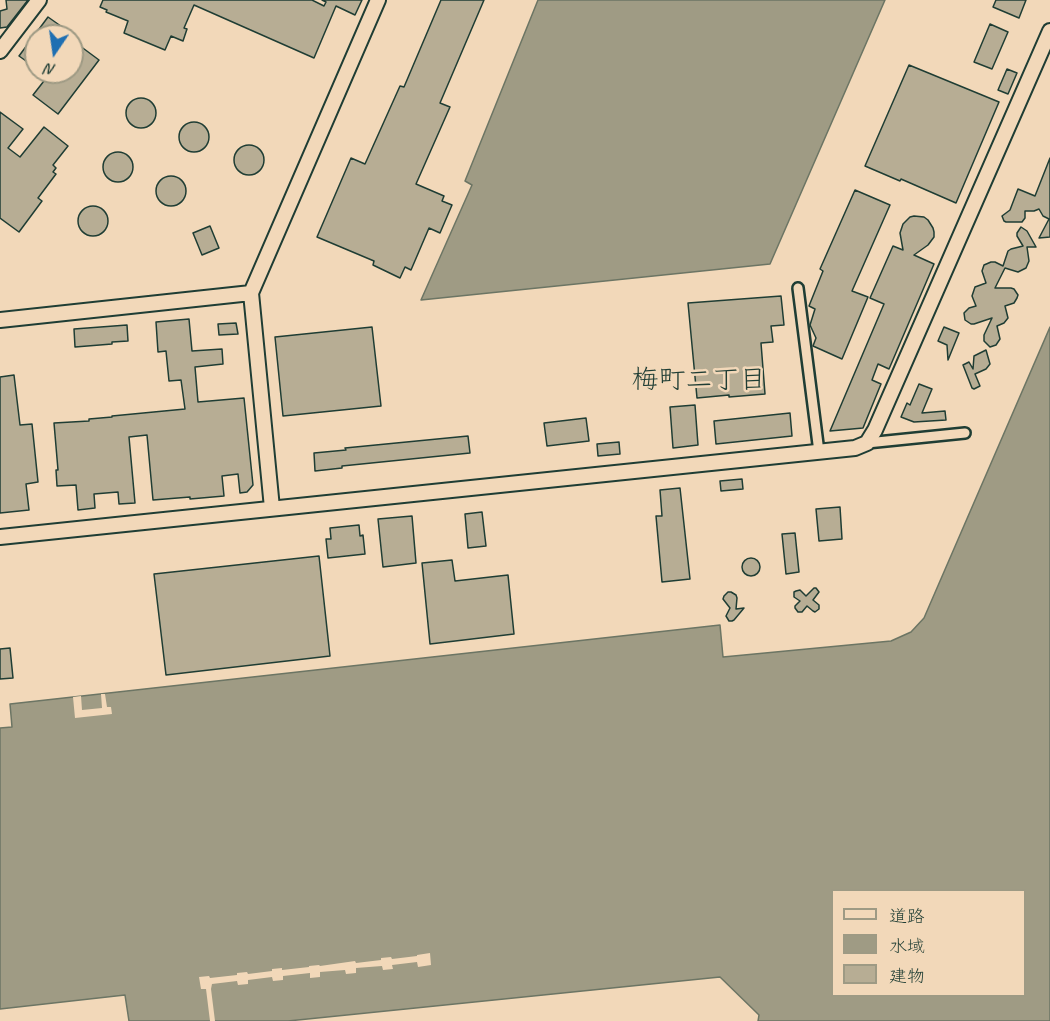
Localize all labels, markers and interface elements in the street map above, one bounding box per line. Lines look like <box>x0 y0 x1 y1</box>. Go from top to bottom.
north arrow <box>24 24 84 84</box>
text: N <box>43 59 57 80</box>
district label: 梅町二丁目 <box>632 365 766 397</box>
legend <box>831 889 1026 997</box>
text: 道路 <box>889 905 925 927</box>
text: 水域 <box>889 935 925 957</box>
text: 建物 <box>889 965 925 987</box>

